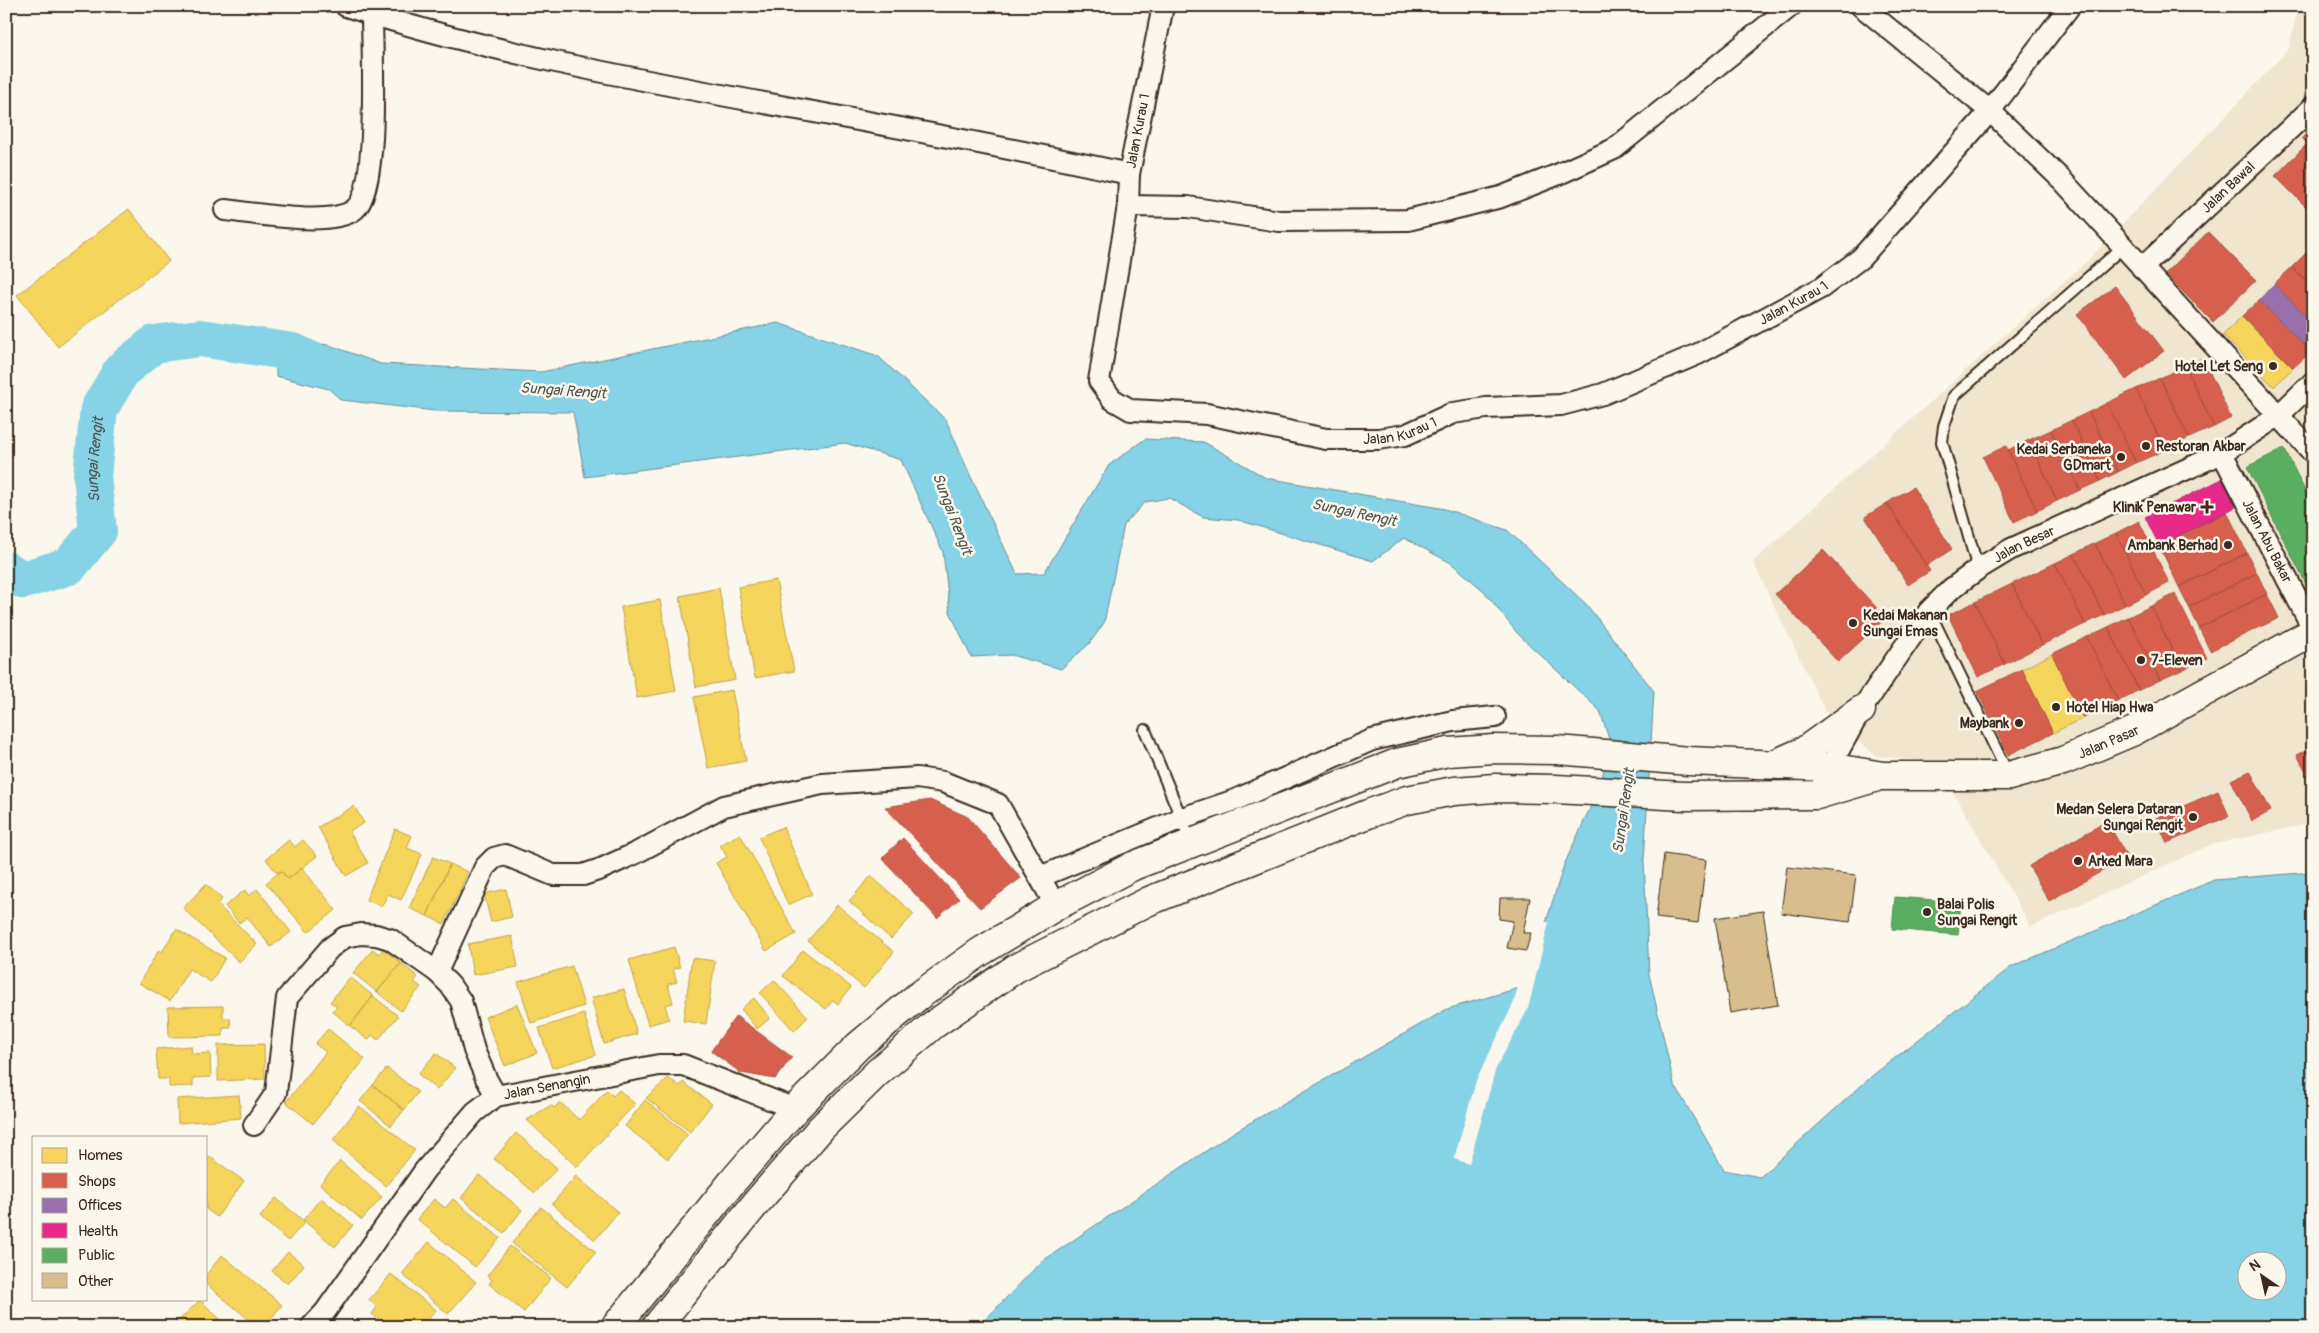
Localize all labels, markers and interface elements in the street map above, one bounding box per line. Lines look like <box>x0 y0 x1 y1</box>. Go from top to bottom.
street label: Jalan Kurau 1 <box>1122 92 1154 170</box>
street label: Jalan Bawal <box>2198 158 2258 216</box>
street label: Jalan Kurau 1 <box>1756 277 1831 328</box>
place label: Hotel Let Seng <box>2174 358 2263 375</box>
marker: Hotel Let Seng <box>2267 360 2279 372</box>
water label: Sungai Rengit <box>520 379 608 404</box>
street label: Jalan Kurau 1 <box>1363 413 1439 448</box>
water label: Sungai Rengit <box>82 414 108 503</box>
place label: Restoran Akbar <box>2156 438 2247 455</box>
marker: Restoran Akbar <box>2140 440 2152 452</box>
place label: Kedai Serbaneka GDmart <box>2017 441 2111 474</box>
marker: Kedai Serbaneka GDmart <box>2115 451 2127 463</box>
water label: Sungai Rengit <box>928 471 977 559</box>
water label: Sungai Rengit <box>1310 495 1400 532</box>
street label: Jalan Abu Bakar <box>2239 496 2296 585</box>
place label: Klinik Penawar <box>2113 499 2197 516</box>
marker: Klinik Penawar <box>2200 500 2214 514</box>
street label: Jalan Besar <box>1990 522 2057 566</box>
place label: Ambank Berhad <box>2127 537 2218 554</box>
marker: Ambank Berhad <box>2222 539 2234 551</box>
place label: Kedai Makanan Sungai Emas <box>1863 607 1948 640</box>
marker: Kedai Makanan Sungai Emas <box>1847 617 1859 629</box>
place label: 7-Eleven <box>2151 652 2203 669</box>
marker: 7-Eleven <box>2135 654 2147 666</box>
place label: Hotel Hiap Hwa <box>2066 699 2154 716</box>
marker: Hotel Hiap Hwa <box>2050 701 2062 713</box>
place label: Maybank <box>1960 715 2009 732</box>
marker: Maybank <box>2013 717 2025 729</box>
street label: Jalan Pasar <box>2075 721 2142 762</box>
water label: Sungai Rengit <box>1609 765 1640 855</box>
place label: Medan Selera Dataran Sungai Rengit <box>2056 801 2183 834</box>
marker: Medan Selera Dataran Sungai Rengit <box>2187 811 2199 823</box>
place label: Arked Mara <box>2088 853 2153 870</box>
marker: Arked Mara <box>2072 855 2084 867</box>
place label: Balai Polis Sungai Rengit <box>1937 896 2017 929</box>
marker: Balai Polis Sungai Rengit <box>1921 906 1933 918</box>
street label: Jalan Senangin <box>502 1070 592 1103</box>
legend <box>32 1136 208 1300</box>
text: Homes <box>78 1146 123 1165</box>
text: Shops <box>78 1172 116 1191</box>
text: Offices <box>78 1196 122 1215</box>
text: Health <box>78 1222 118 1241</box>
text: Public <box>78 1246 115 1265</box>
north arrow <box>2236 1250 2286 1300</box>
text: N <box>2246 1256 2264 1275</box>
text: Other <box>78 1272 114 1291</box>

